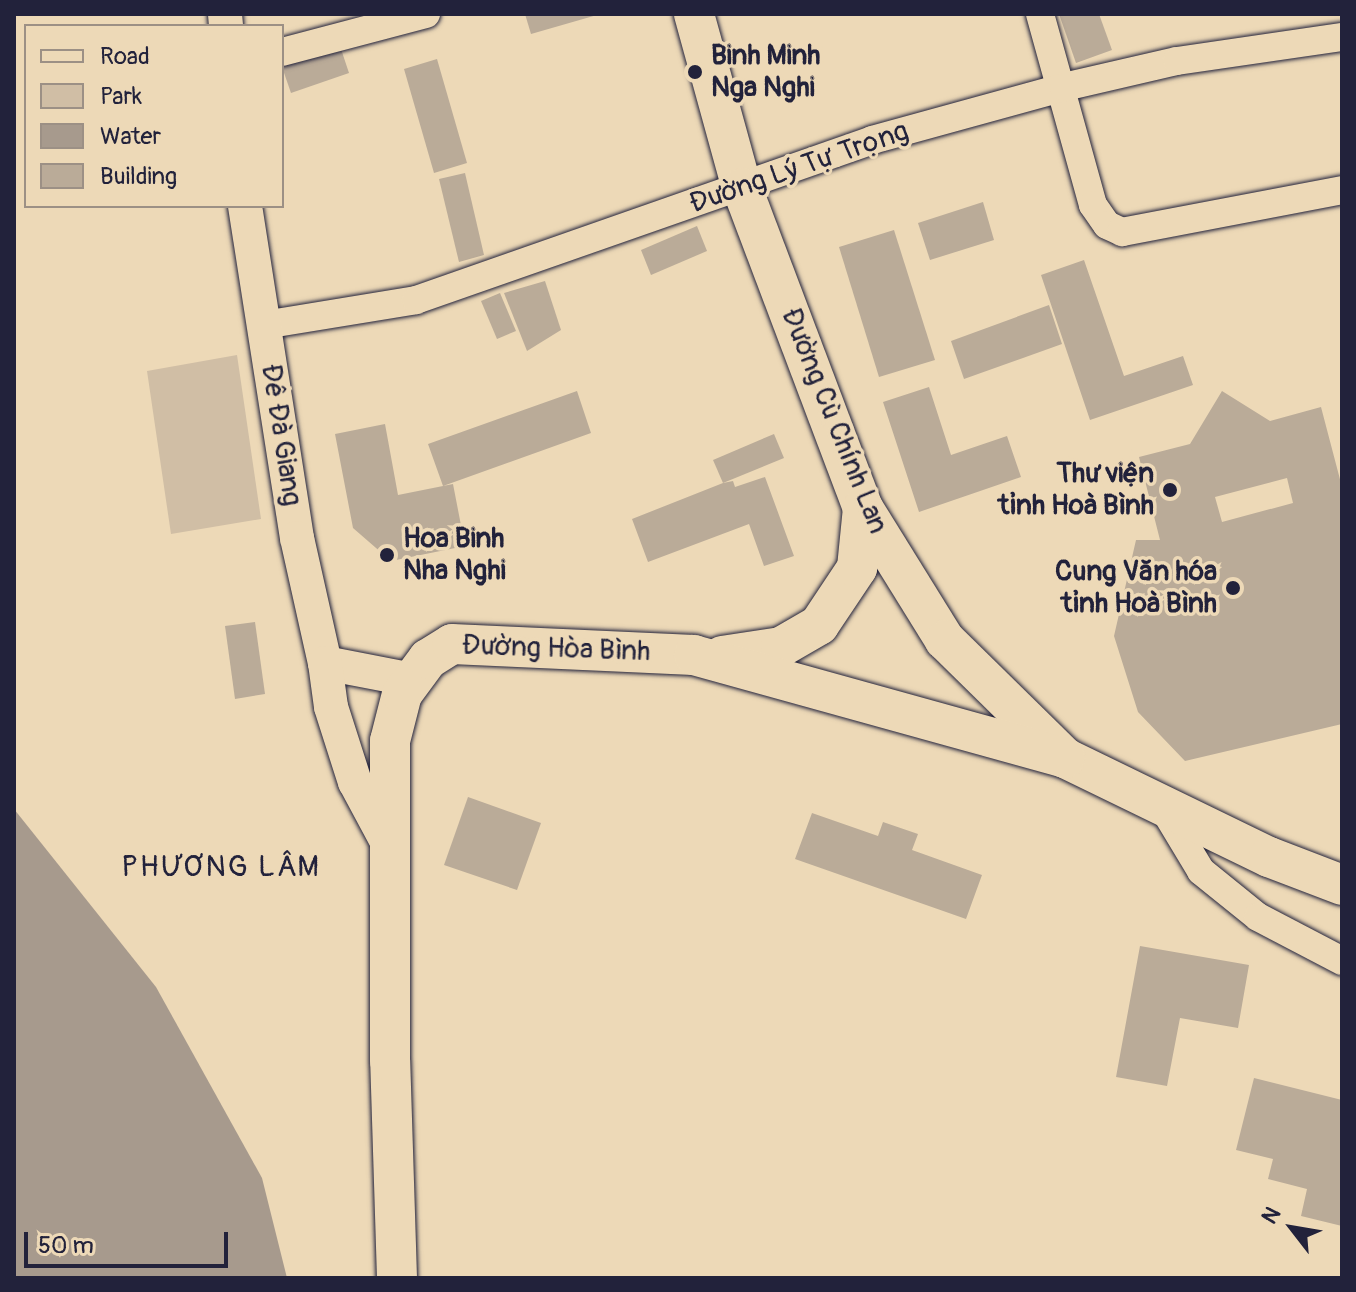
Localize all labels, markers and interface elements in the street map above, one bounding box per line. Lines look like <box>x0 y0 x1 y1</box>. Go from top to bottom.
legend <box>24 24 284 208</box>
place label: Binh Minh Nga Nghi <box>711 39 820 105</box>
text: Road <box>100 42 150 71</box>
marker: Binh Minh Nga Nghi <box>686 63 704 81</box>
text: Park <box>100 82 142 111</box>
street label: Đường Lý Tự Trọng <box>685 115 913 221</box>
text: Water <box>100 122 161 151</box>
text: Building <box>100 162 177 191</box>
street label: Đường Cù Chính Lan <box>773 303 895 539</box>
street label: Đê Đà Giang <box>253 362 309 508</box>
place label: Thư viện tỉnh Hoà Bình <box>998 457 1154 523</box>
marker: Thư viện tỉnh Hoà Bình <box>1161 481 1179 499</box>
place label: Hoa Binh Nha Nghi <box>403 522 506 588</box>
marker: Hoa Binh Nha Nghi <box>378 546 396 564</box>
place label: Cung Văn hóa tỉnh Hoà Bình <box>1055 555 1217 621</box>
marker: Cung Văn hóa tỉnh Hoà Bình <box>1224 579 1242 597</box>
street label: Đường Hòa Bình <box>461 629 651 669</box>
district label: PHƯƠNG LÂM <box>121 849 321 885</box>
north arrow <box>1252 1188 1332 1268</box>
text: N <box>1256 1202 1287 1229</box>
scale bar <box>28 1216 232 1266</box>
text: 50 m <box>38 1231 94 1260</box>

